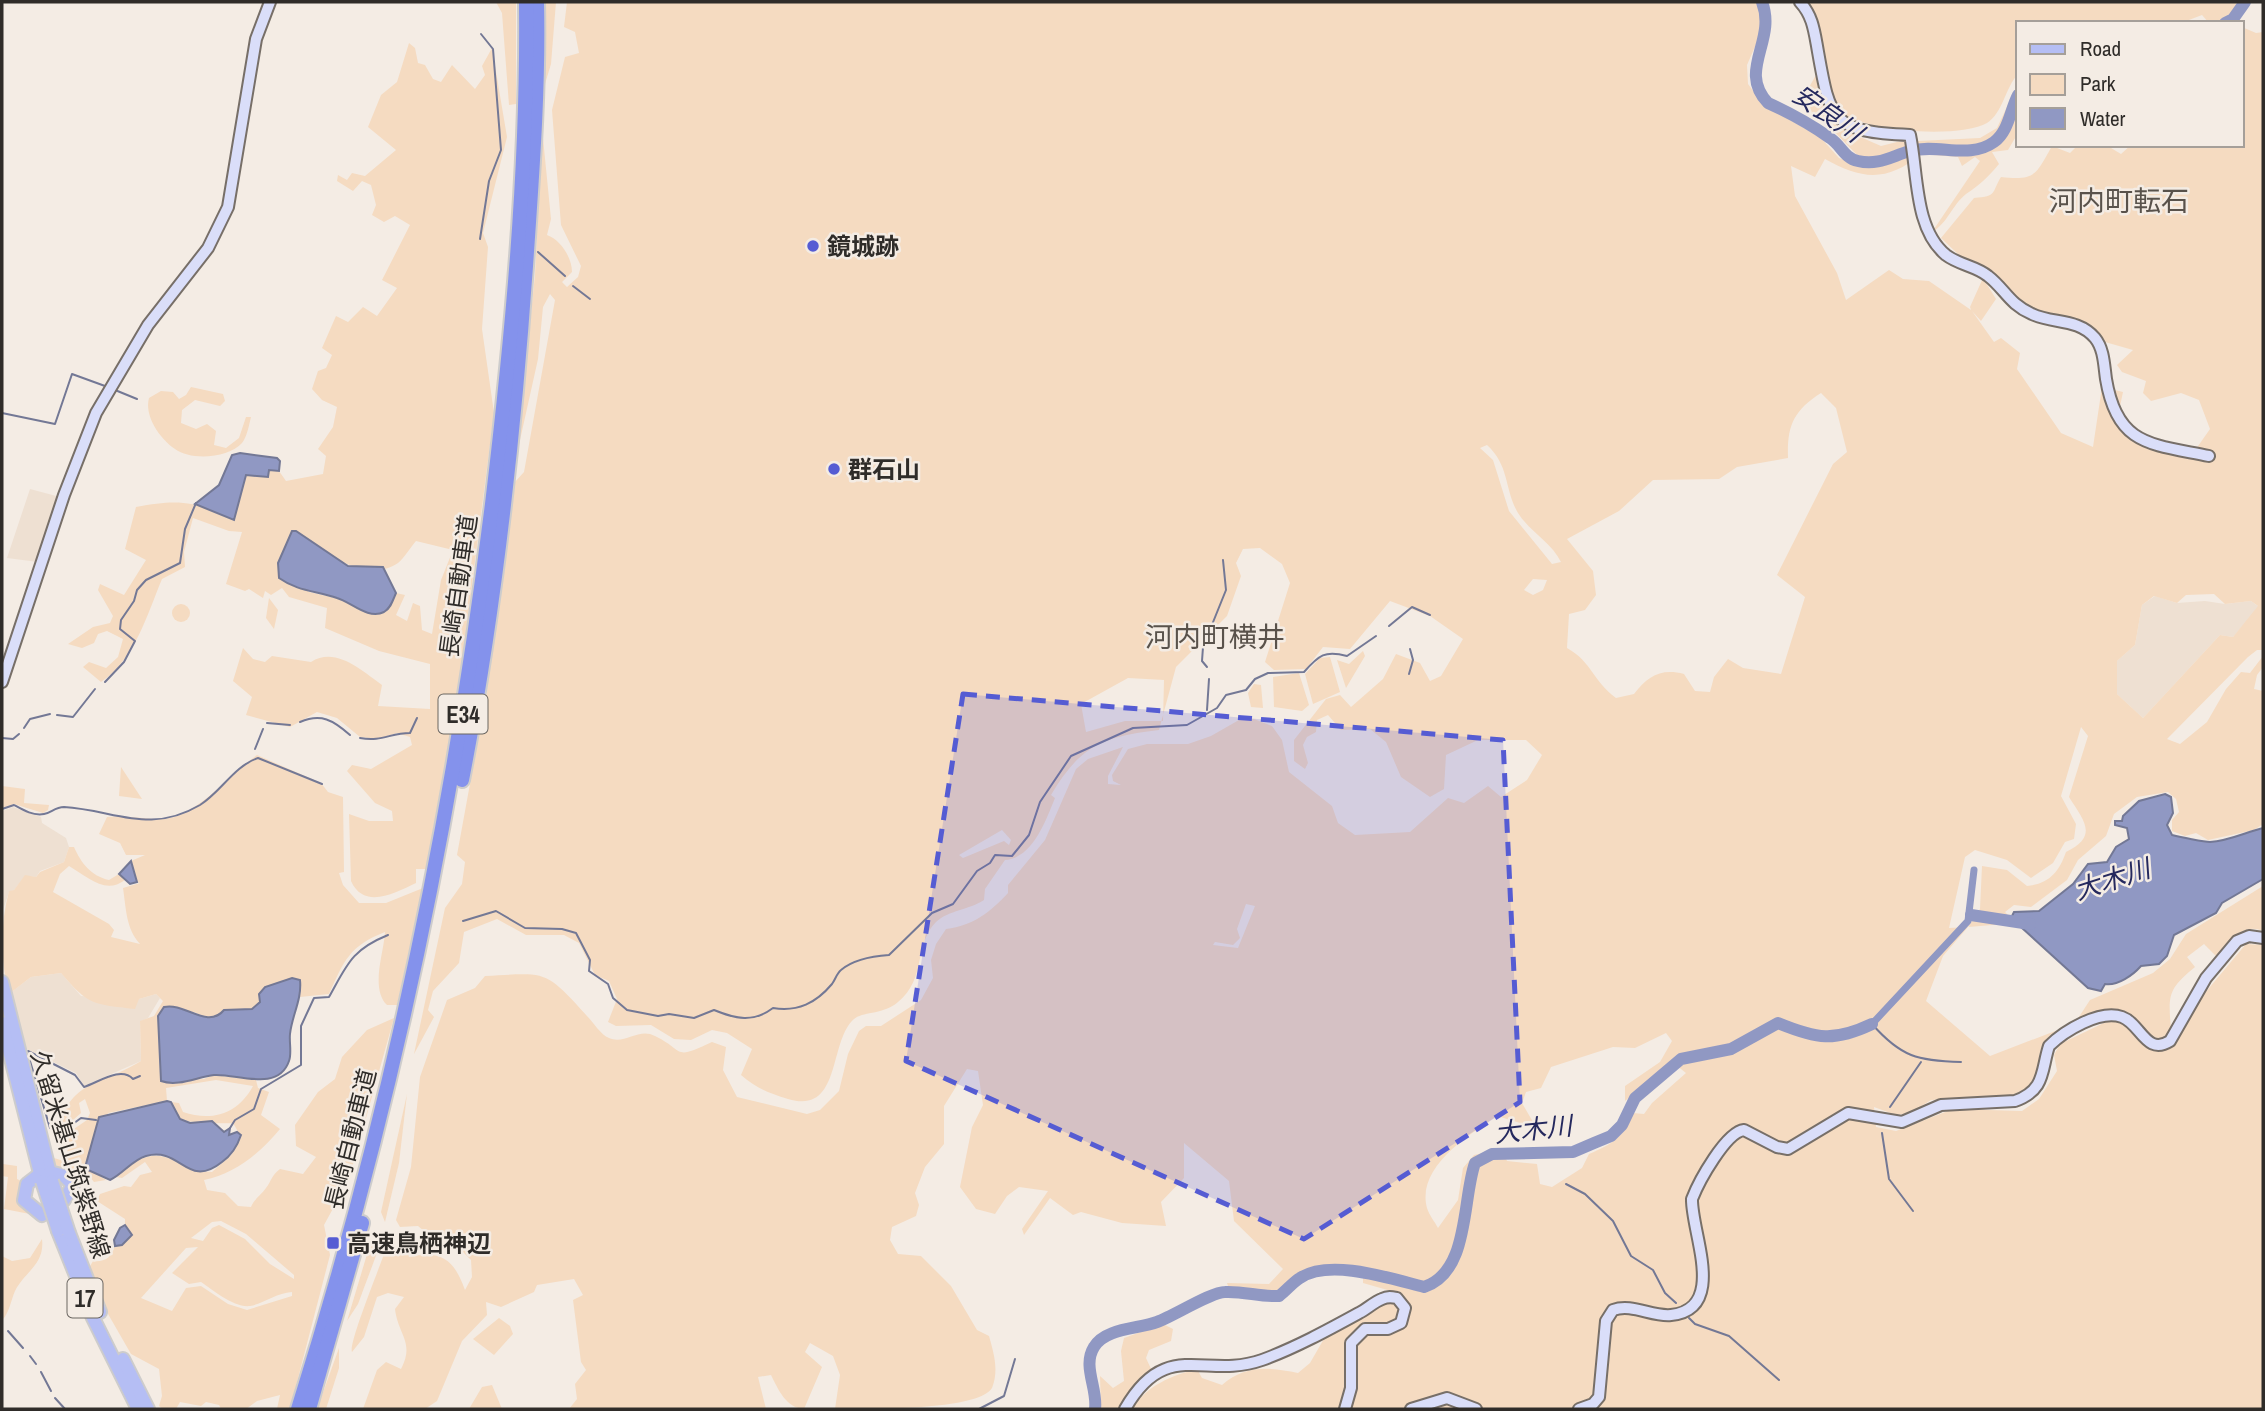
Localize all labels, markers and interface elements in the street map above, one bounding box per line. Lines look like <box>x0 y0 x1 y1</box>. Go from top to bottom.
legend <box>2016 21 2244 147</box>
text: Road <box>2080 34 2121 63</box>
text: Park <box>2080 69 2116 98</box>
water label: 安良川 <box>1786 76 1872 151</box>
text: Water <box>2080 104 2126 133</box>
district label: 河内町転石 <box>2049 182 2189 220</box>
place label: 鏡城跡 <box>827 230 899 262</box>
marker: 鏡城跡 <box>805 238 821 254</box>
place label: 群石山 <box>848 453 920 485</box>
marker: 群石山 <box>826 461 842 477</box>
street label: 長崎自動車道 <box>432 512 484 660</box>
district label: 河内町横井 <box>1145 618 1285 656</box>
road number: E34 <box>438 694 488 734</box>
water label: 大木川 <box>2069 849 2157 908</box>
street label: 久留米基山筑紫野線 <box>24 1046 118 1262</box>
street label: 長崎自動車道 <box>317 1065 383 1213</box>
water label: 大木川 <box>1492 1107 1577 1150</box>
place label: 高速鳥栖神辺 <box>347 1227 491 1259</box>
marker: 高速鳥栖神辺 <box>325 1235 341 1251</box>
road number: 17 <box>68 1278 102 1317</box>

